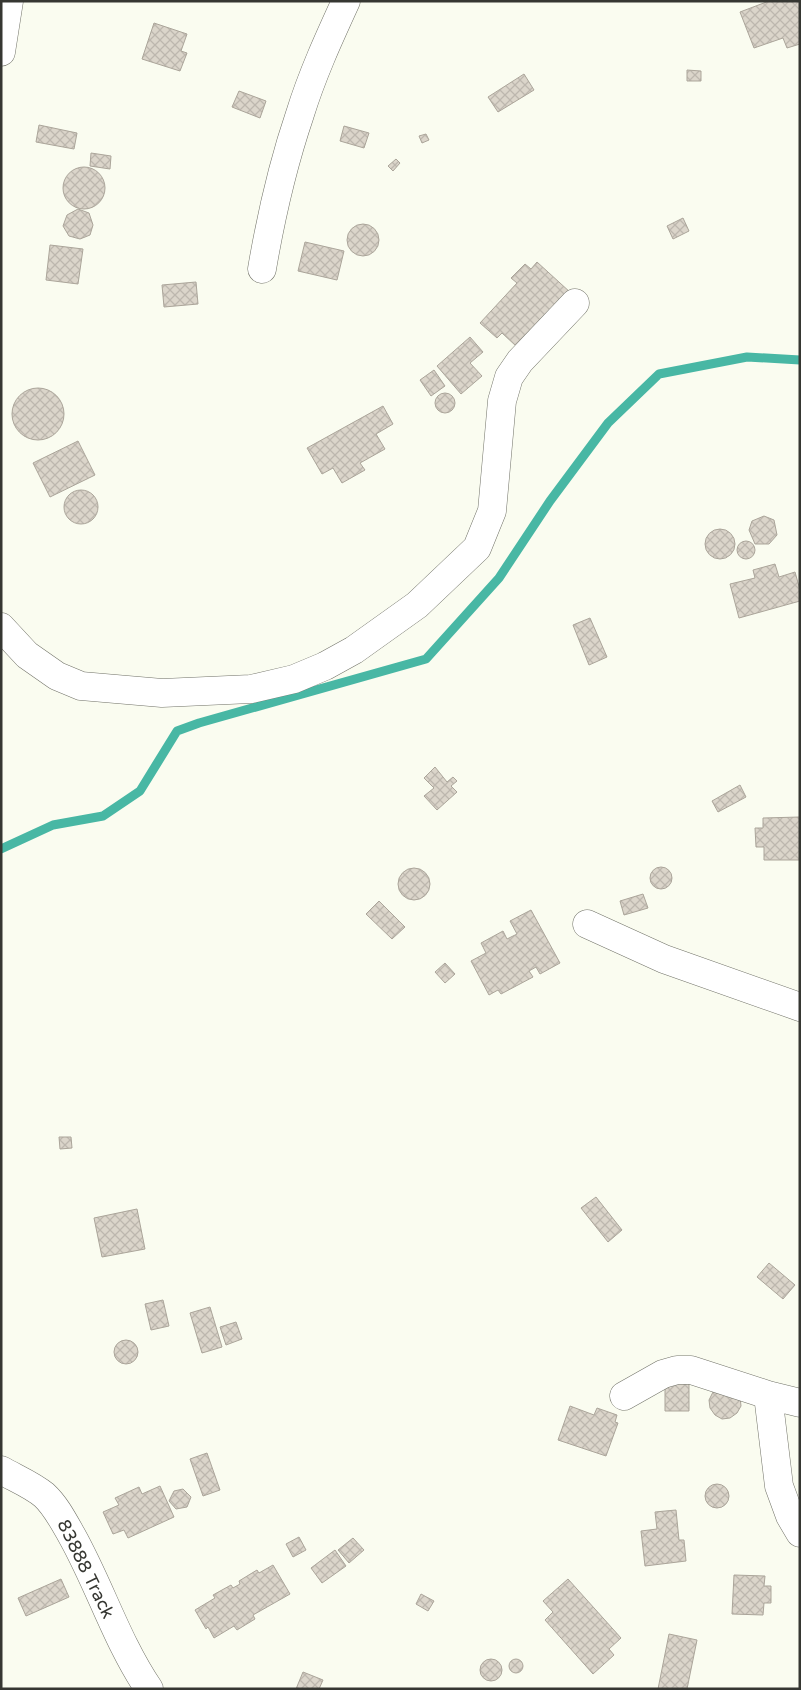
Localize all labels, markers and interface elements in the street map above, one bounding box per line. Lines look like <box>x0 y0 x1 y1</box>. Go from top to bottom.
street label: 83888 Track <box>53 1516 120 1622</box>

